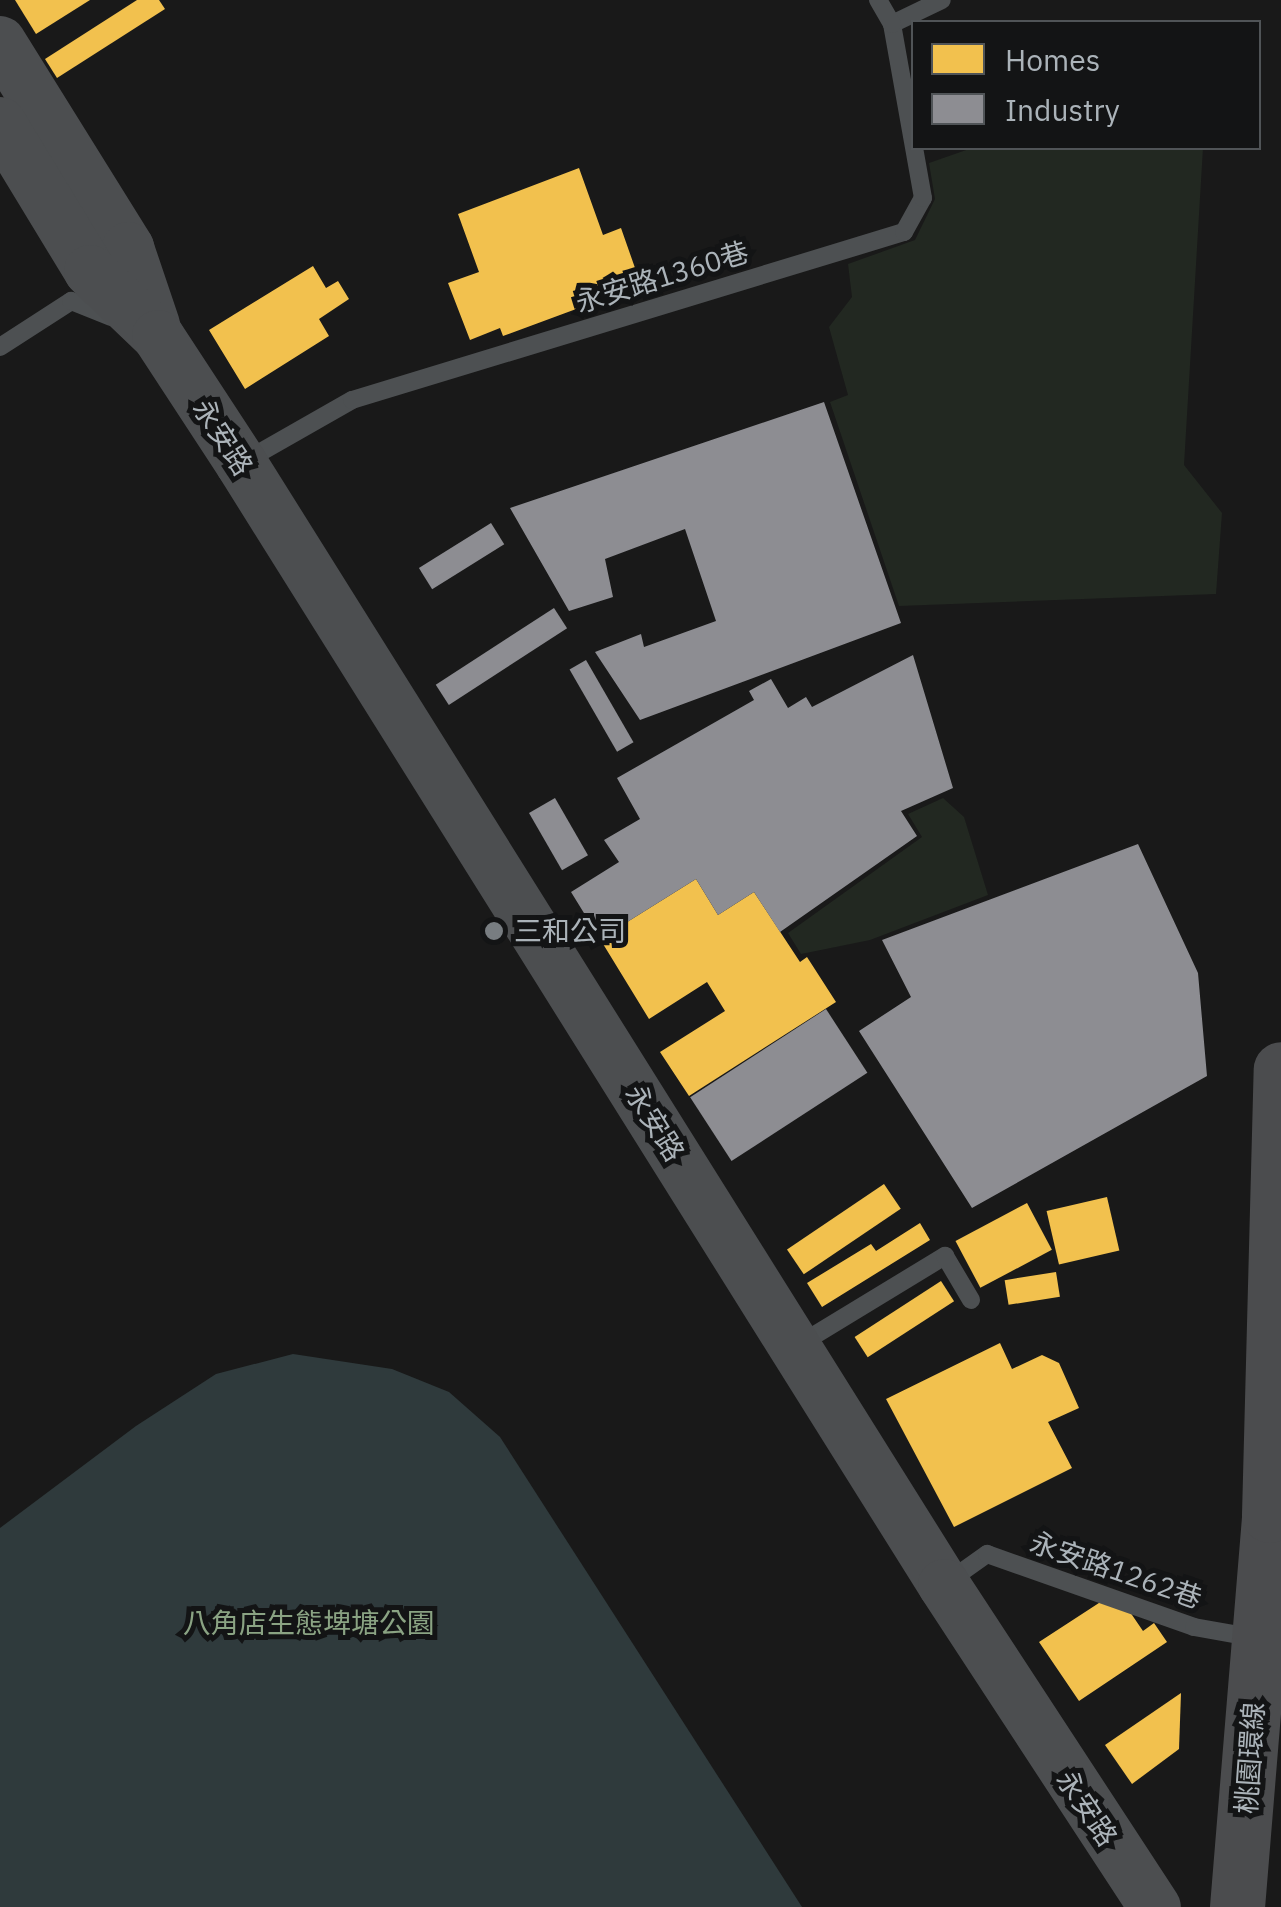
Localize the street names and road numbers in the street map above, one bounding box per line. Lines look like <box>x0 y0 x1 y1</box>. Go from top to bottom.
street label: 永安路1360巷 <box>571 235 753 319</box>
street label: 永安路 <box>186 393 260 481</box>
street label: 永安路 <box>618 1078 692 1168</box>
street label: 永安路1262巷 <box>1026 1525 1206 1615</box>
street label: 桃園環線 <box>1229 1701 1271 1815</box>
street label: 永安路 <box>1050 1764 1124 1852</box>

